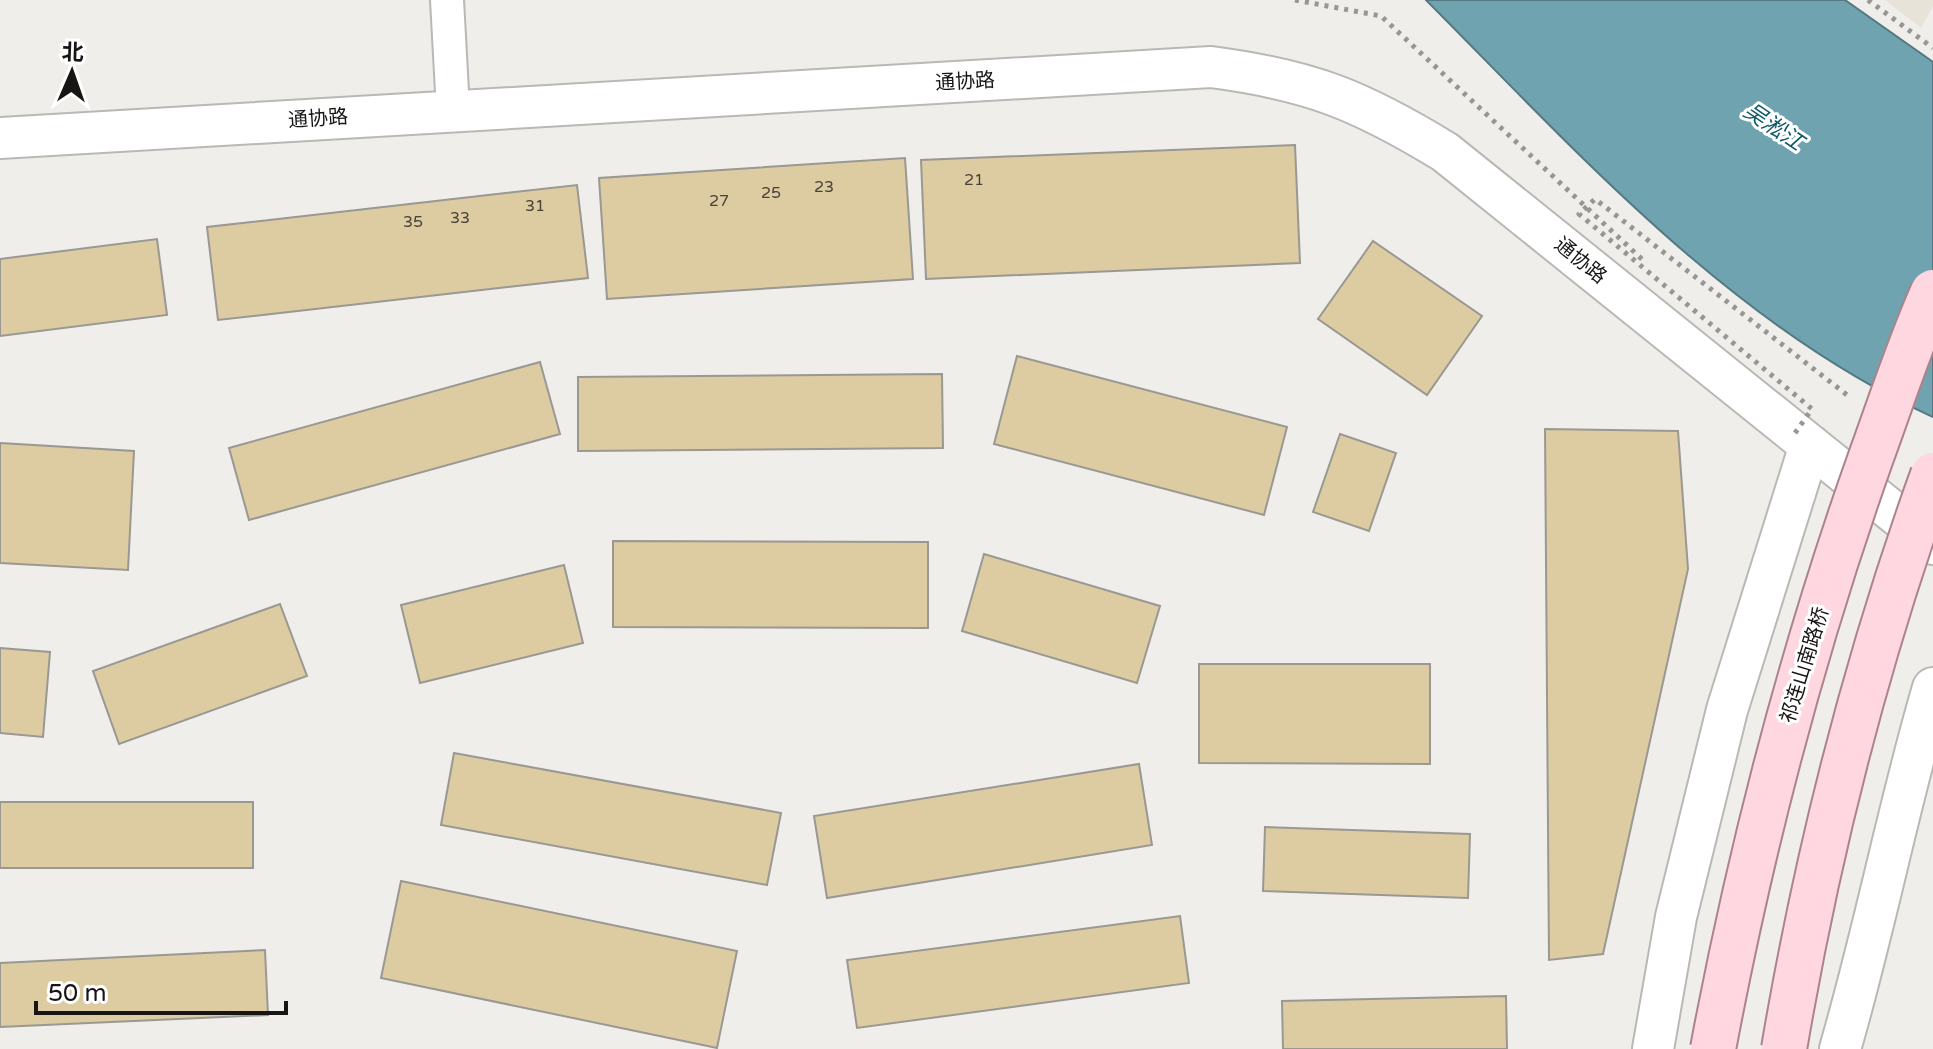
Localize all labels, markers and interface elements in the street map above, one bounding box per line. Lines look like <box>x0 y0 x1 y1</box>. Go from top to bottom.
north arrow <box>32 32 112 112</box>
text: 北 <box>61 40 84 66</box>
street label: 通协路 <box>934 68 996 96</box>
water label: 吴淞江 <box>1739 98 1810 157</box>
street label: 通协路 <box>287 105 349 133</box>
house number: 21 <box>964 170 984 190</box>
house number: 23 <box>814 177 834 197</box>
house number: 25 <box>761 183 781 203</box>
house number: 27 <box>709 191 729 211</box>
house number: 31 <box>525 196 545 216</box>
house number: 33 <box>450 208 470 228</box>
house number: 35 <box>403 212 423 232</box>
street label: 通协路 <box>1550 233 1611 289</box>
street label: 祁连山南路桥 <box>1776 604 1834 726</box>
scale bar <box>36 965 286 1015</box>
text: 50 m <box>48 979 106 1008</box>

